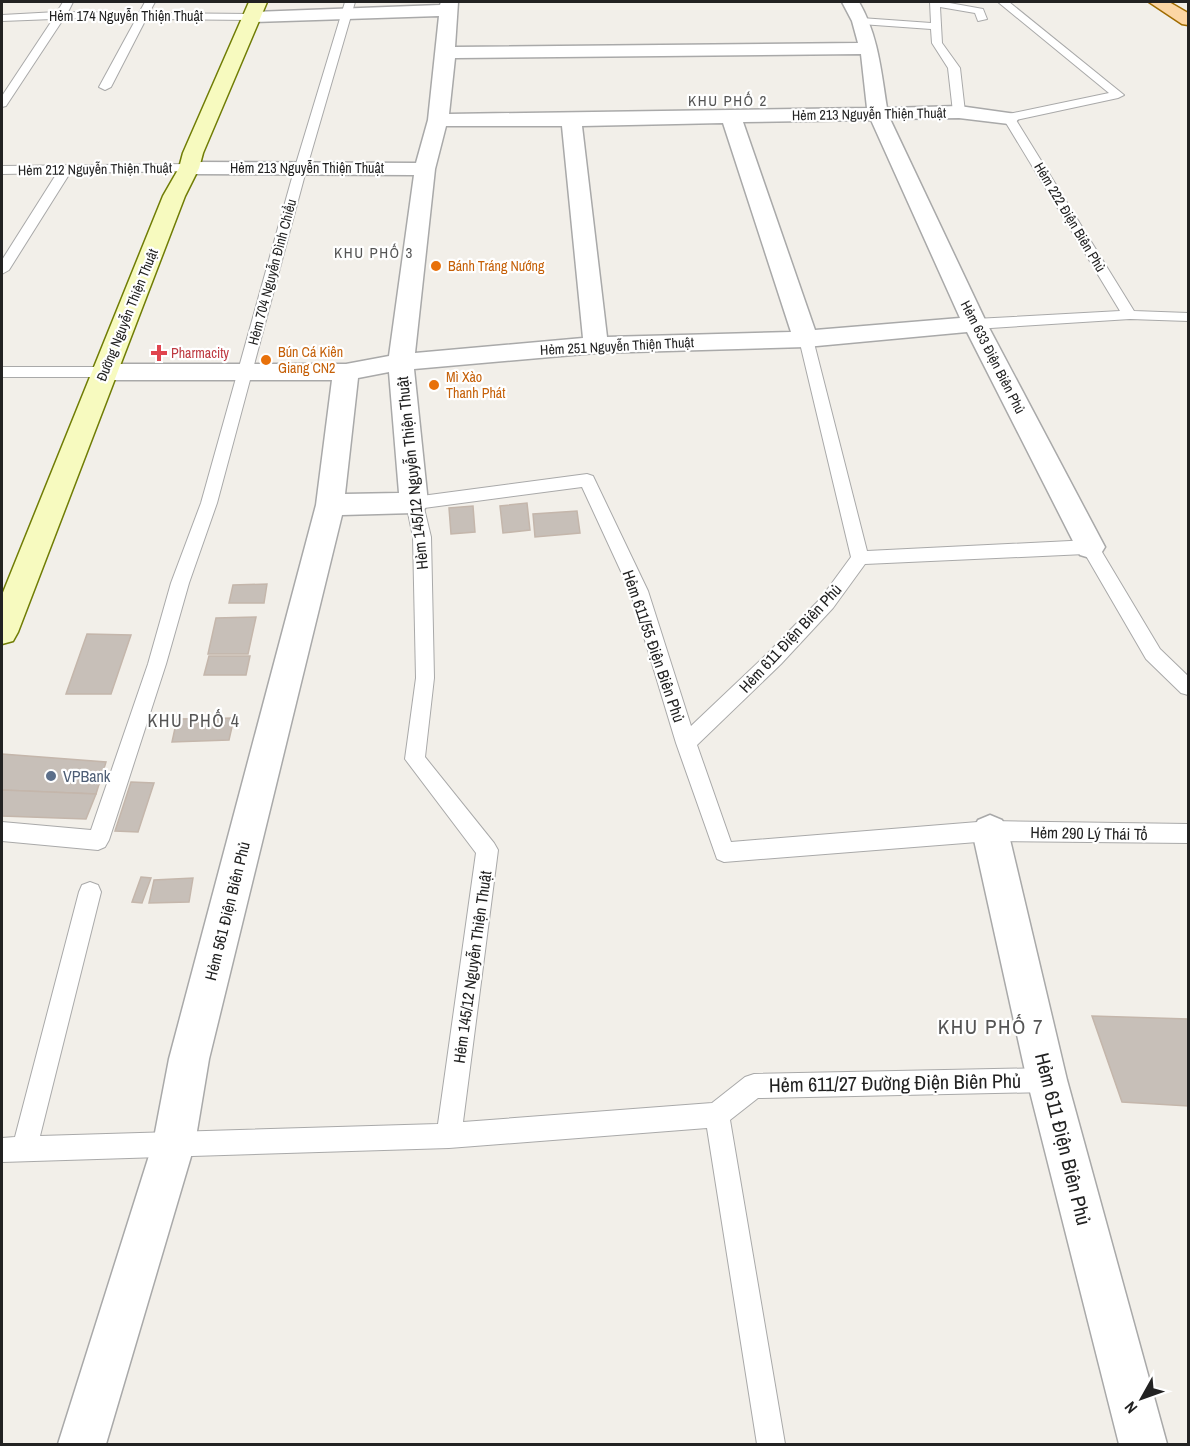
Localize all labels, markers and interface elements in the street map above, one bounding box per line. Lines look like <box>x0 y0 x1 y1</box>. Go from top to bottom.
street label: Hẻm 174 Nguyễn Thiện Thuật <box>49 7 203 25</box>
district label: KHU PHỐ 2 <box>688 90 768 111</box>
street label: Hẻm 213 Nguyễn Thiện Thuật <box>792 104 946 124</box>
street label: Hẻm 212 Nguyễn Thiện Thuật <box>18 159 172 179</box>
street label: Hẻm 213 Nguyễn Thiện Thuật <box>230 159 384 177</box>
street label: Hẻm 222 Ðiện Biên Phủ <box>1030 159 1110 275</box>
street label: Hẻm 704 Nguyễn Đình Chiểu <box>244 197 300 347</box>
district label: KHU PHỐ 3 <box>334 242 414 263</box>
street label: Đường Nguyễn Thiện Thuật <box>92 246 162 384</box>
place label: Bánh Tráng Nướng <box>448 257 545 275</box>
marker: Bánh Tráng Nướng <box>429 259 443 273</box>
street label: Hẻm 633 Ðiện Biên Phủ <box>957 297 1029 417</box>
street label: Hẻm 251 Nguyễn Thiện Thuật <box>540 333 694 359</box>
place label: Bún Cá Kiên Giang CN2 <box>278 343 343 377</box>
place label: Pharmacity <box>171 344 229 362</box>
marker: Pharmacity <box>152 346 166 360</box>
marker: Bún Cá Kiên Giang CN2 <box>259 353 273 367</box>
place label: Mì Xào Thanh Phát <box>446 368 505 402</box>
street label: Hẻm 145/12 Nguyễn Thiện Thuật <box>391 375 433 571</box>
marker: Mì Xào Thanh Phát <box>427 378 441 392</box>
street label: Hẻm 611/55 Điện Biên Phủ <box>618 567 690 725</box>
street label: Hẻm 611 Ðiện Biên Phủ <box>734 579 846 697</box>
district label: KHU PHỐ 4 <box>147 708 241 733</box>
place label: VPBank <box>63 765 111 787</box>
marker: VPBank <box>44 769 58 783</box>
street label: Hẻm 290 Lý Thái Tổ <box>1030 821 1148 845</box>
street label: Hẻm 561 Ðiện Biên Phủ <box>199 839 255 983</box>
street label: Hẻm 145/12 Nguyễn Thiện Thuật <box>448 869 496 1065</box>
district label: KHU PHỐ 7 <box>938 1012 1044 1041</box>
street label: Hẻm 611 Điện Biên Phủ <box>1029 1050 1098 1228</box>
street label: Hẻm 611/27 Đường Ðiện Biên Phủ <box>769 1067 1021 1098</box>
north arrow <box>1112 1368 1172 1428</box>
text: N <box>1119 1397 1142 1418</box>

